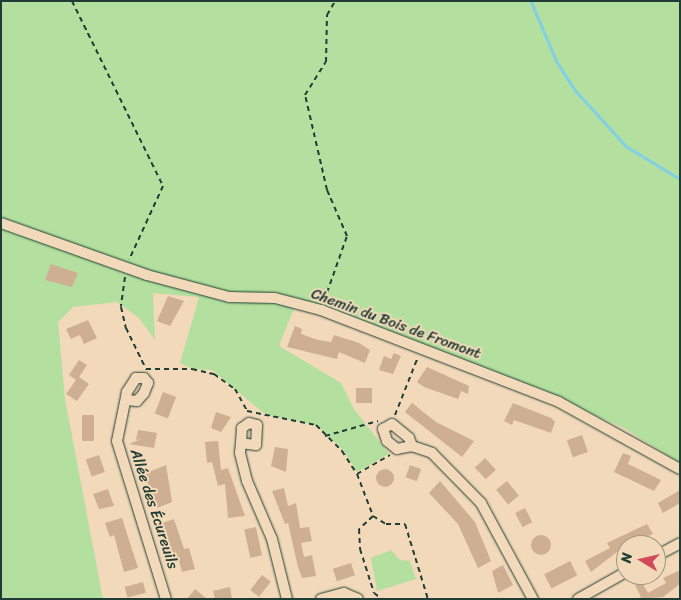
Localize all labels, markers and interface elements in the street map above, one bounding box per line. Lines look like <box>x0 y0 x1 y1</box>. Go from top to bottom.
street label: Chemin du Bois de Fromont <box>308 285 484 363</box>
street label: Allée des Écureuils <box>126 447 182 571</box>
north arrow <box>616 535 666 585</box>
text: N <box>614 551 640 564</box>

